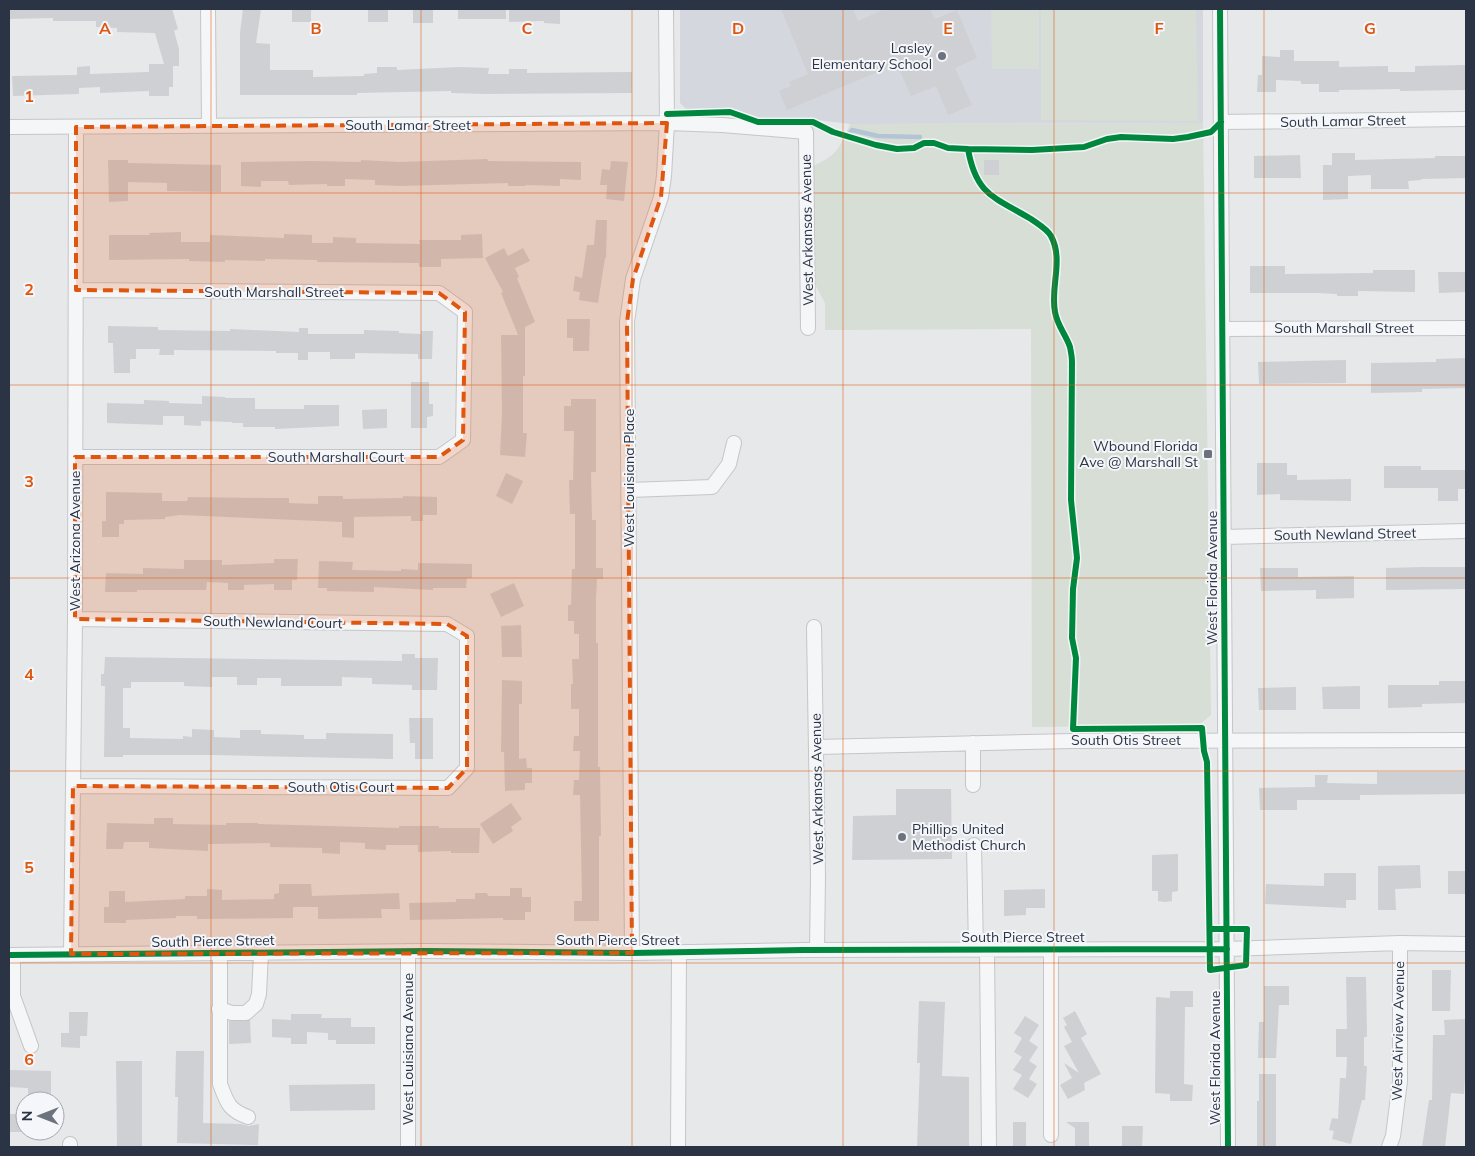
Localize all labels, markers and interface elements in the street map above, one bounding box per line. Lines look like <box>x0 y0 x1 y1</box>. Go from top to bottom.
text: A <box>99 18 111 38</box>
text: B <box>310 18 322 38</box>
text: C <box>522 18 533 38</box>
text: D <box>732 18 744 38</box>
text: E <box>943 18 953 38</box>
text: F <box>1154 18 1164 38</box>
text: G <box>1364 18 1376 38</box>
place label: Lasley Elementary School <box>812 39 933 73</box>
marker: Lasley Elementary School <box>936 50 948 62</box>
text: 1 <box>24 86 34 106</box>
street label: South Lamar Street <box>1280 111 1406 131</box>
street label: South Lamar Street <box>345 116 471 134</box>
street label: West Arkansas Avenue <box>797 154 817 306</box>
text: 2 <box>24 279 34 299</box>
street label: South Marshall Street <box>204 283 344 301</box>
street label: South Marshall Street <box>1274 319 1414 337</box>
street label: West Louisiana Place <box>620 409 638 547</box>
place label: Wbound Florida Ave @ Marshall St <box>1079 437 1198 471</box>
street label: South Marshall Court <box>268 448 404 466</box>
marker: Wbound Florida Ave @ Marshall St <box>1202 448 1214 460</box>
text: 3 <box>24 471 34 491</box>
street label: West Arizona Avenue <box>66 471 84 611</box>
street label: West Florida Avenue <box>1203 511 1221 645</box>
street label: South Newland Street <box>1274 524 1416 544</box>
street label: South Newland Court <box>203 612 343 632</box>
text: 4 <box>24 664 34 684</box>
street label: West Arkansas Avenue <box>807 713 827 865</box>
street label: South Otis Street <box>1071 731 1181 749</box>
street label: South Otis Court <box>288 778 394 796</box>
place label: Phillips United Methodist Church <box>912 820 1026 854</box>
marker: Phillips United Methodist Church <box>896 831 908 843</box>
text: 5 <box>24 857 34 877</box>
street label: South Pierce Street <box>961 928 1085 946</box>
street label: South Pierce Street <box>151 931 275 951</box>
street label: South Pierce Street <box>556 931 680 949</box>
street label: West Airview Avenue <box>1388 961 1408 1101</box>
street label: West Louisiana Avenue <box>399 973 417 1125</box>
street label: West Florida Avenue <box>1206 991 1224 1125</box>
text: 6 <box>24 1049 34 1069</box>
north arrow <box>15 1091 65 1141</box>
text: N <box>18 1111 36 1121</box>

